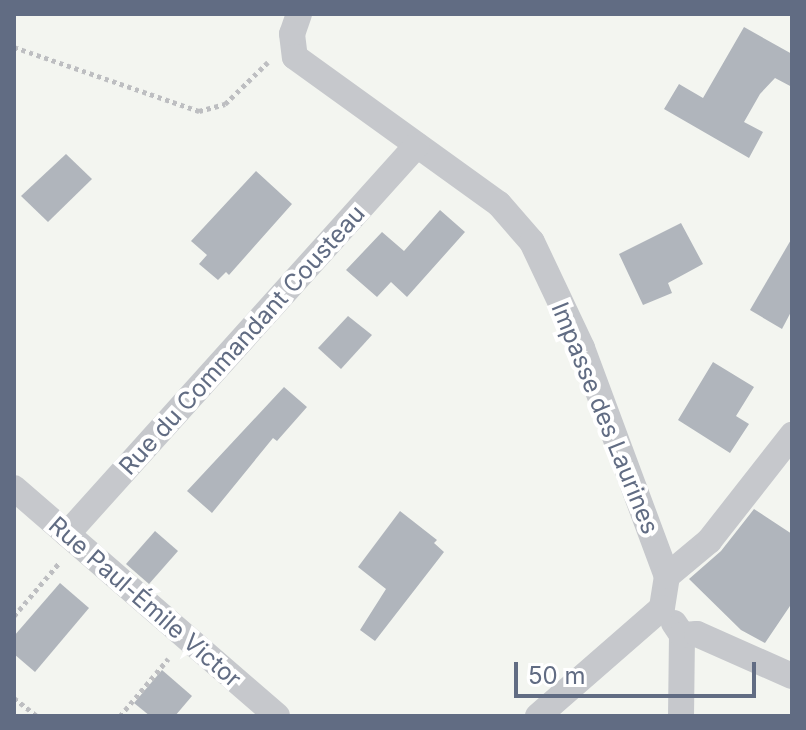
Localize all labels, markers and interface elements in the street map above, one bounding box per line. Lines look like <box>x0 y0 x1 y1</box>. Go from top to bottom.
street label: Rue du Commandant Cousteau <box>113 199 371 481</box>
street label: Impasse des Laurines <box>545 298 665 538</box>
street label: Rue Paul-Émile Victor <box>43 511 247 693</box>
scale bar <box>518 646 760 696</box>
text: 50 m <box>528 661 586 690</box>

